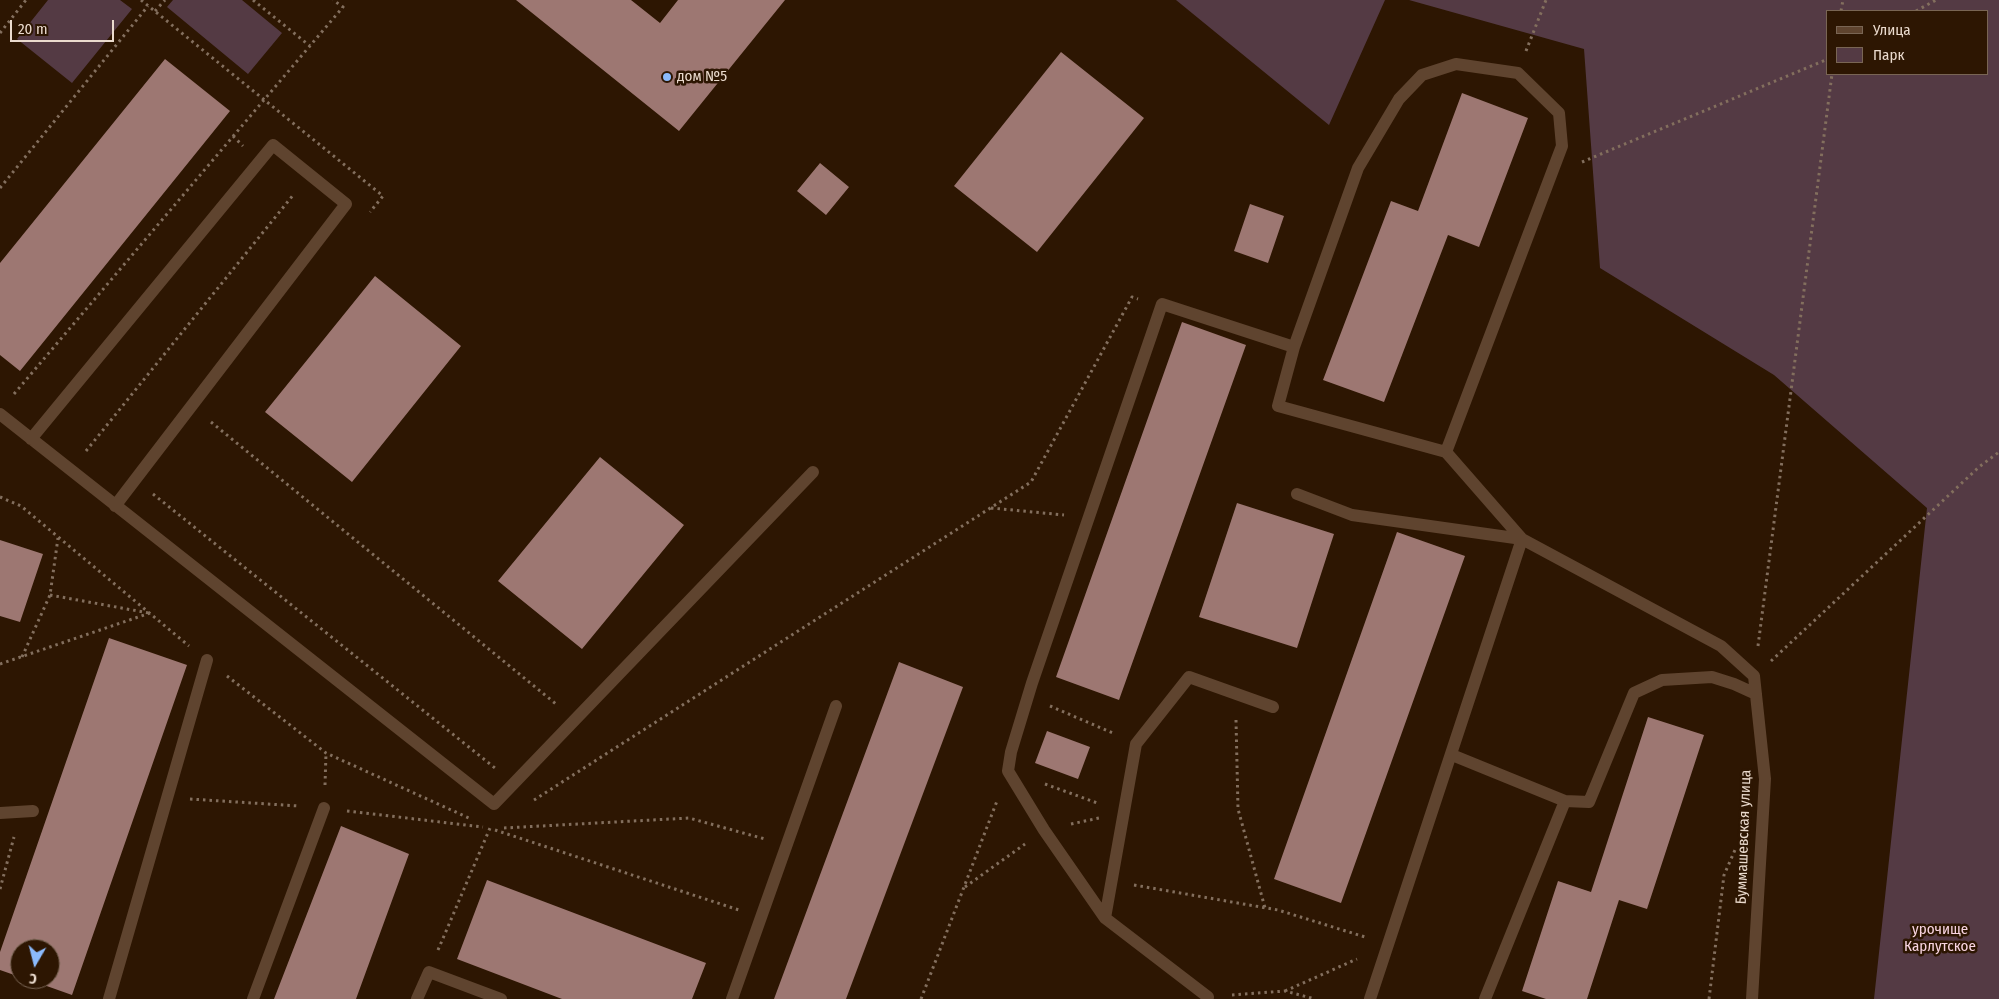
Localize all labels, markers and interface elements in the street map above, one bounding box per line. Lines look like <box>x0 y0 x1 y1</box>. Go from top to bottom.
scale bar <box>12 10 116 42</box>
legend <box>1826 10 1989 75</box>
text: 20 m <box>18 20 48 38</box>
text: Улица <box>1873 21 1911 39</box>
text: Парк <box>1873 46 1904 64</box>
place label: дом №5 <box>677 68 727 86</box>
marker: дом №5 <box>661 71 673 83</box>
street label: Буммашевская улица <box>1733 769 1755 905</box>
park label: урочище Карлутское <box>1904 921 1976 956</box>
north arrow <box>10 939 60 989</box>
text: С <box>28 969 38 987</box>

